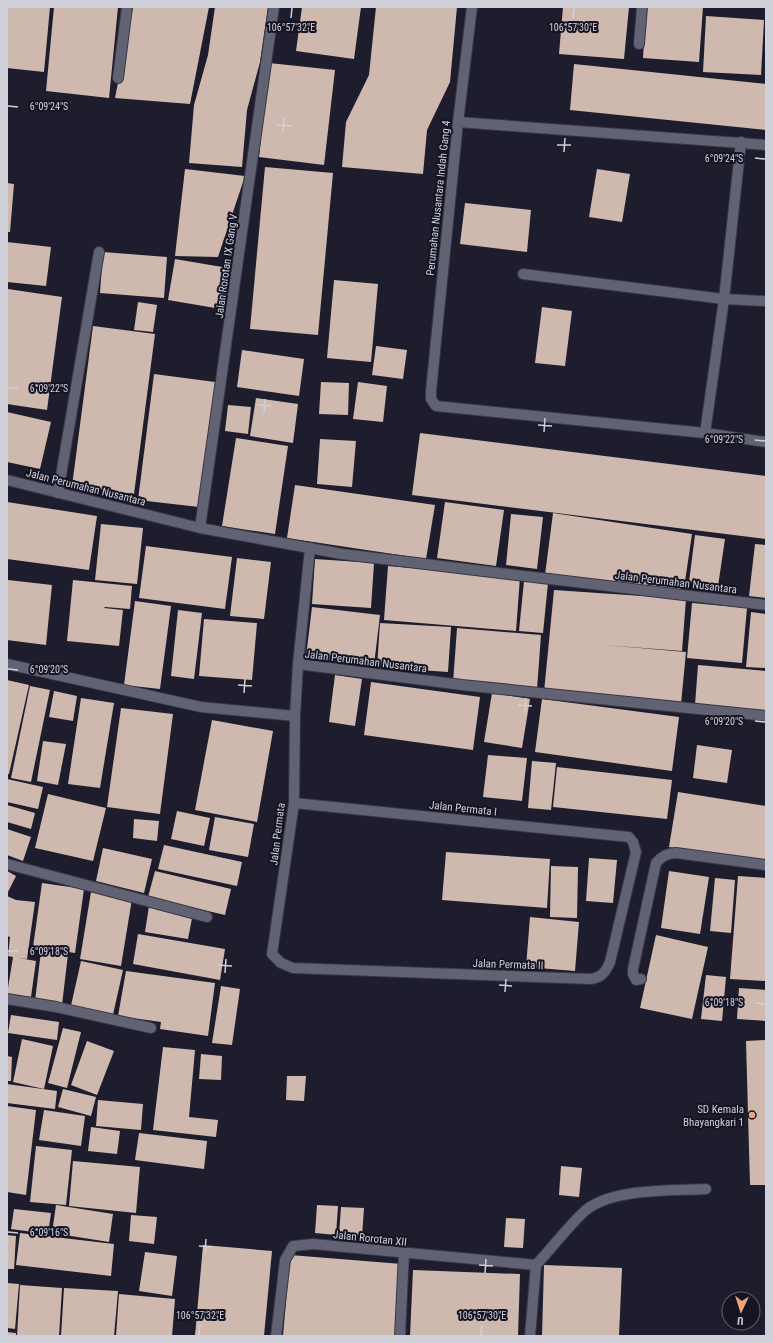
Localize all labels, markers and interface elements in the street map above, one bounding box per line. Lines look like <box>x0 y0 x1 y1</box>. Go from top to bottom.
text: 106°57'32"E <box>267 22 315 33</box>
text: 106°57'30"E <box>549 22 597 33</box>
text: 6°09'24"S <box>30 101 68 112</box>
street label: Perumahan Nusantara Indah Gang 4 <box>424 119 453 276</box>
text: 6°09'24"S <box>705 153 743 164</box>
street label: Jalan Rorotan IX Gang V <box>213 213 240 319</box>
text: 6°09'22"S <box>30 383 68 394</box>
text: 6°09'22"S <box>705 434 743 445</box>
street label: Jalan Perumahan Nusantara <box>25 466 147 509</box>
street label: Jalan Perumahan Nusantara <box>614 569 738 596</box>
street label: Jalan Perumahan Nusantara <box>304 648 428 675</box>
text: 6°09'20"S <box>30 664 68 675</box>
text: 6°09'20"S <box>705 716 743 727</box>
street label: Jalan Permata I <box>428 798 498 819</box>
street label: Jalan Permata <box>267 802 288 866</box>
text: 6°09'18"S <box>30 946 68 957</box>
street label: Jalan Permata II <box>472 957 544 972</box>
text: 6°09'18"S <box>705 997 743 1008</box>
place label: SD Kemala Bhayangkari 1 <box>683 1103 744 1129</box>
marker: SD Kemala Bhayangkari 1 <box>747 1110 757 1120</box>
text: 6°09'16"S <box>30 1227 68 1238</box>
street label: Jalan Rorotan XII <box>332 1228 408 1249</box>
north arrow <box>721 1291 761 1331</box>
text: 106°57'32"E <box>176 1310 224 1321</box>
text: 106°57'30"E <box>458 1310 506 1321</box>
text: U <box>737 1314 744 1327</box>

